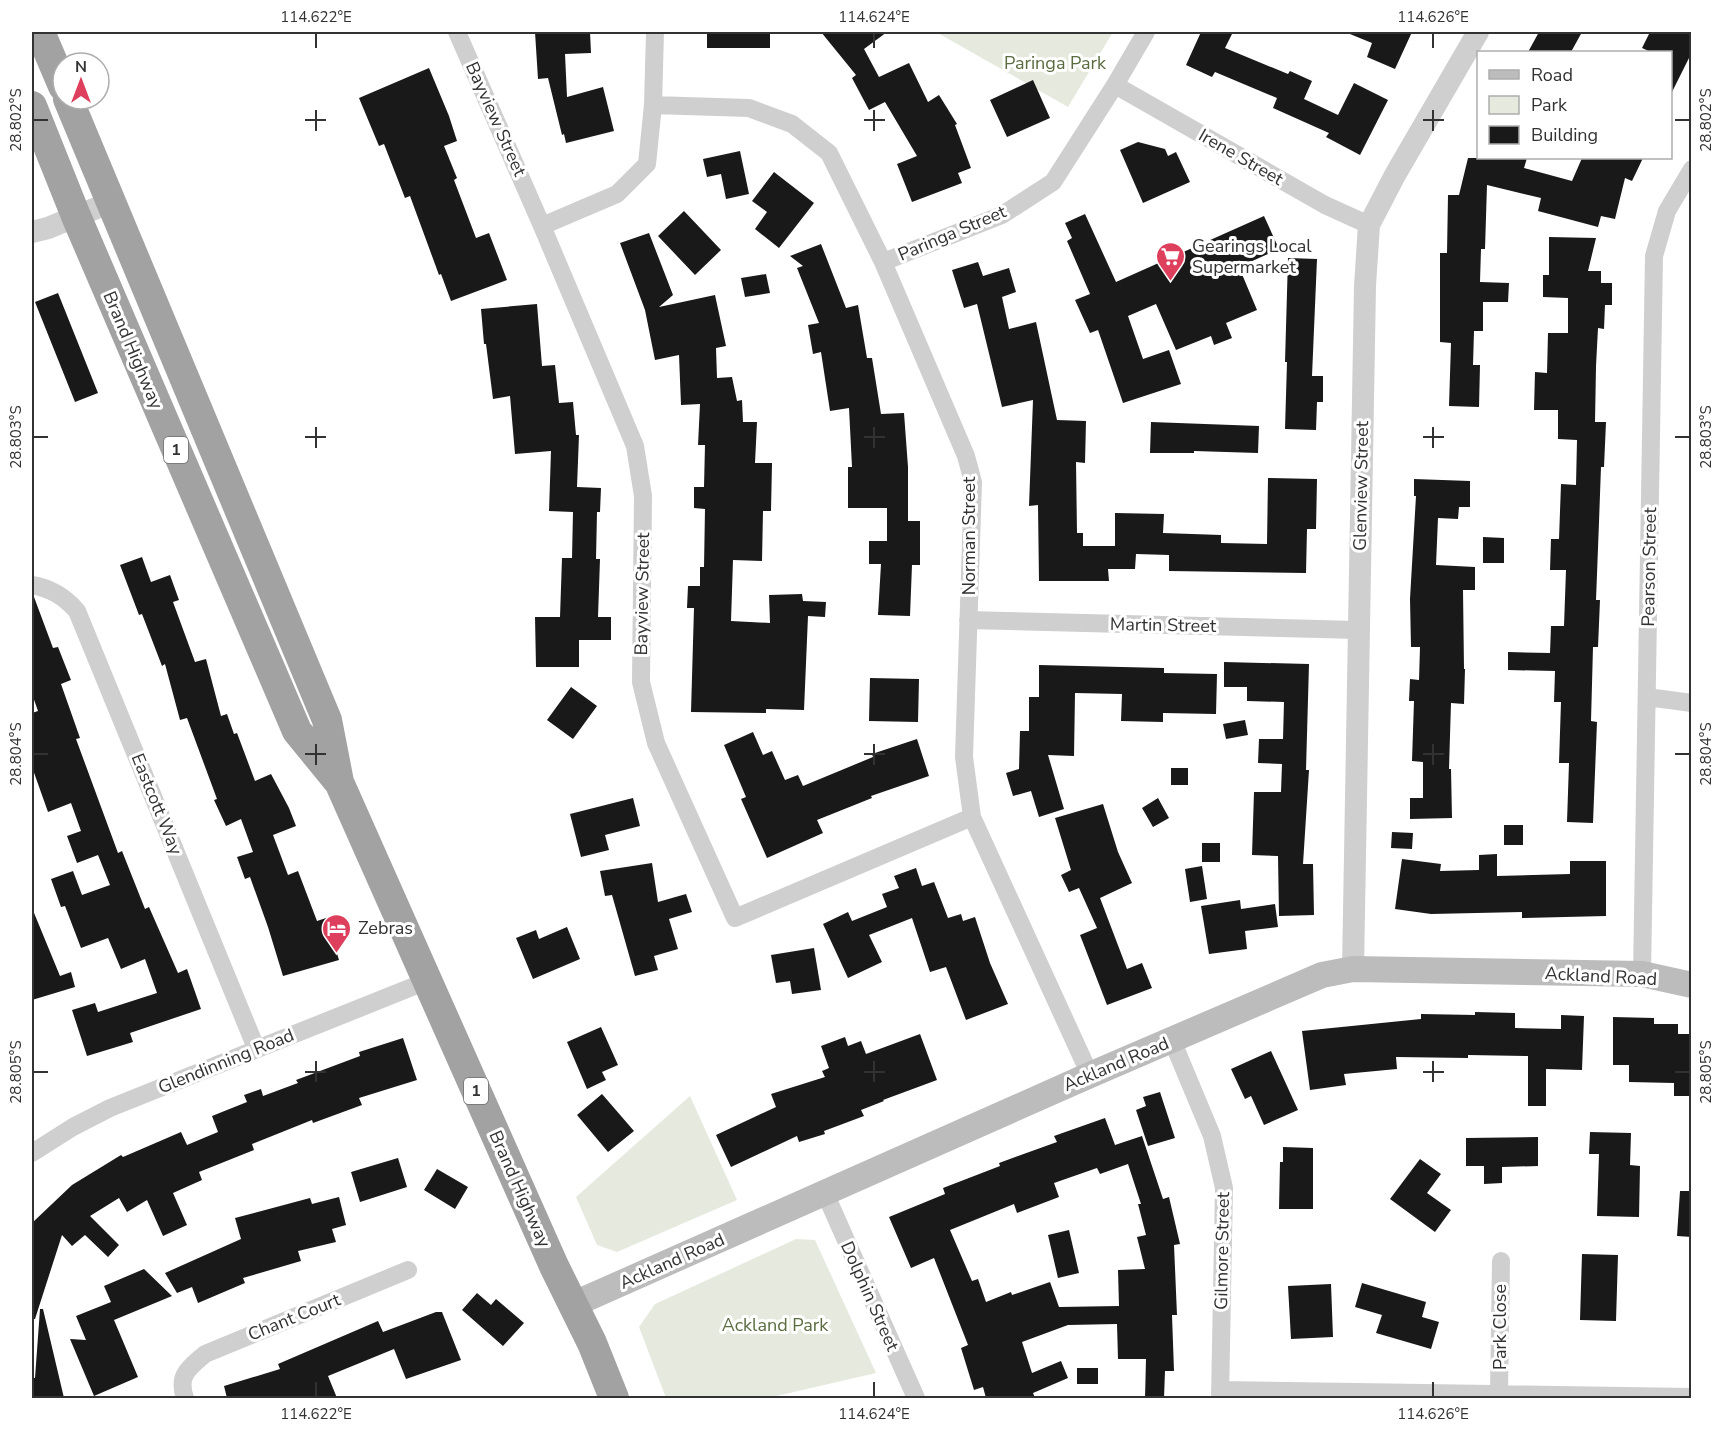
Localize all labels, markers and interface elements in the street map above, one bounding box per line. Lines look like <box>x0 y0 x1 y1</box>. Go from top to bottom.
text: 114.622°E <box>280 7 352 27</box>
text: 114.624°E <box>838 7 910 27</box>
text: 114.626°E <box>1397 7 1469 27</box>
north arrow <box>51 51 111 111</box>
park label: Paringa Park <box>1004 51 1107 75</box>
legend <box>1477 51 1672 159</box>
text: N <box>75 56 87 78</box>
street label: Bayview Street <box>460 58 532 181</box>
text: Road <box>1531 63 1573 87</box>
text: 28.802°S <box>6 88 26 152</box>
text: 28.802°S <box>1696 88 1716 152</box>
text: Park <box>1531 93 1568 117</box>
street label: Irene Street <box>1194 123 1288 191</box>
text: Building <box>1531 123 1598 147</box>
street label: Paringa Street <box>894 199 1010 267</box>
place label: Gearings Local Supermarket <box>1192 234 1312 279</box>
supermarket icon: Gearings Local Supermarket <box>1155 240 1187 282</box>
street label: Brand Highway <box>97 287 169 413</box>
text: 28.803°S <box>6 405 26 469</box>
text: 28.803°S <box>1696 405 1716 469</box>
street label: Glenview Street <box>1348 420 1374 551</box>
road number: 1 <box>164 437 188 463</box>
street label: Norman Street <box>957 476 981 595</box>
street label: Pearson Street <box>1636 507 1662 627</box>
street label: Bayview Street <box>629 532 655 656</box>
street label: Martin Street <box>1110 612 1217 638</box>
text: 28.804°S <box>6 722 26 786</box>
text: 28.804°S <box>1696 722 1716 786</box>
street label: Eastcott Way <box>126 750 188 859</box>
hotel icon: Zebras <box>321 912 353 954</box>
place label: Zebras <box>358 916 413 940</box>
street label: Ackland Road <box>1544 961 1658 991</box>
street label: Glendinning Road <box>154 1023 298 1099</box>
street label: Ackland Road <box>1060 1031 1172 1097</box>
text: 28.805°S <box>6 1040 26 1104</box>
text: 28.805°S <box>1696 1040 1716 1104</box>
road number: 1 <box>464 1078 488 1104</box>
street label: Brand Highway <box>483 1127 557 1252</box>
street label: Gilmore Street <box>1209 1191 1235 1310</box>
street label: Ackland Road <box>616 1227 728 1295</box>
street label: Dolphin Street <box>835 1237 905 1355</box>
street label: Park Close <box>1488 1284 1512 1370</box>
street label: Chant Court <box>244 1287 344 1346</box>
park label: Ackland Park <box>722 1313 829 1337</box>
text: 114.622°E <box>280 1404 352 1424</box>
text: 114.624°E <box>838 1404 910 1424</box>
text: 114.626°E <box>1397 1404 1469 1424</box>

